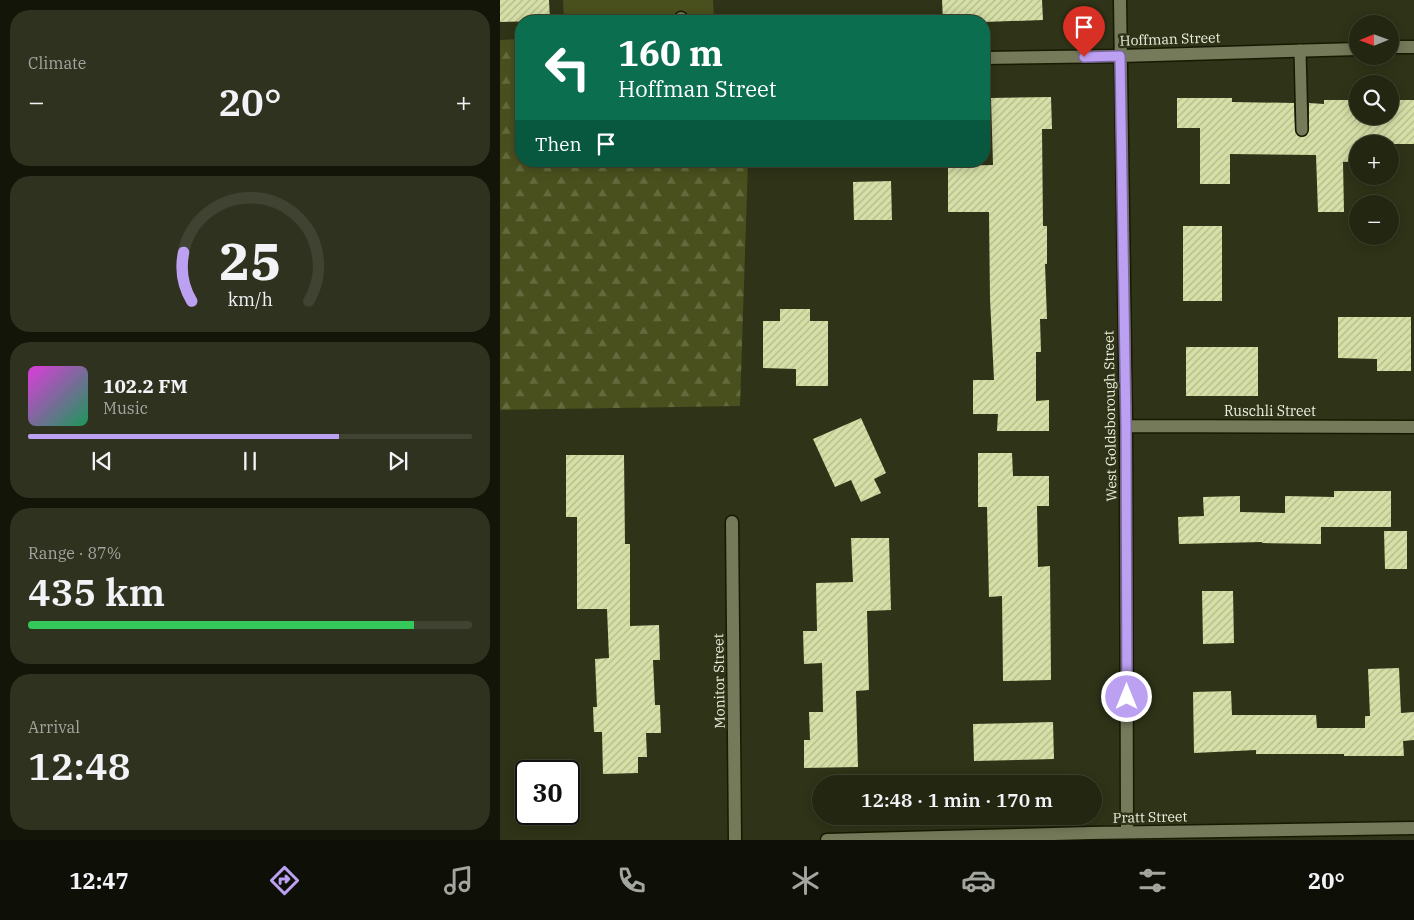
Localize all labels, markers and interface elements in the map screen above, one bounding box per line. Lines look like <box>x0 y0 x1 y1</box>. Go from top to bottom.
pin <box>1063 6 1105 57</box>
icon: arrive <box>1070 13 1098 41</box>
north arrow <box>1349 15 1399 65</box>
map controls <box>1349 15 1399 245</box>
street label: Hoffman Street <box>1119 28 1221 50</box>
text: 160 m <box>618 30 723 76</box>
icon: left <box>535 35 600 100</box>
text: Climate <box>28 53 86 73</box>
text: Hoffman Street <box>618 74 777 103</box>
button: search <box>1349 75 1399 125</box>
text: 20° <box>218 77 282 126</box>
text: − <box>28 83 45 120</box>
text: + <box>455 83 472 120</box>
icon: arrive <box>592 130 620 158</box>
text: Then <box>535 132 582 156</box>
button: + <box>1349 135 1399 185</box>
button: − <box>1349 195 1399 245</box>
text: 25 <box>219 227 281 294</box>
text: km/h <box>227 288 273 311</box>
street label: West Goldsborough Street <box>1100 330 1120 502</box>
text: 102.2 FM <box>103 374 188 398</box>
text: Music <box>103 398 148 418</box>
street label: Ruschli Street <box>1224 402 1316 420</box>
icon: previous <box>88 447 116 475</box>
icon: pause <box>236 447 264 475</box>
icon: next <box>384 447 412 475</box>
text: Range · 87% <box>28 543 121 563</box>
text: 435 km <box>28 567 165 616</box>
street label: Monitor Street <box>709 633 729 729</box>
position arrow <box>1100 670 1152 722</box>
text: Arrival <box>28 717 80 737</box>
text: 12:48 <box>28 741 131 790</box>
speed limit sign: 30 <box>515 760 580 825</box>
text: 12:48 · 1 min · 170 m <box>861 788 1053 812</box>
street label: Pratt Street <box>1113 807 1188 827</box>
icon: directions <box>267 863 302 898</box>
icon: music <box>441 863 476 898</box>
icon: phone <box>614 863 649 898</box>
icon: climate <box>788 863 823 898</box>
icon: car <box>961 863 996 898</box>
icon: filters <box>1135 863 1170 898</box>
text: 12:47 <box>69 866 129 895</box>
text: 20° <box>1308 866 1345 895</box>

